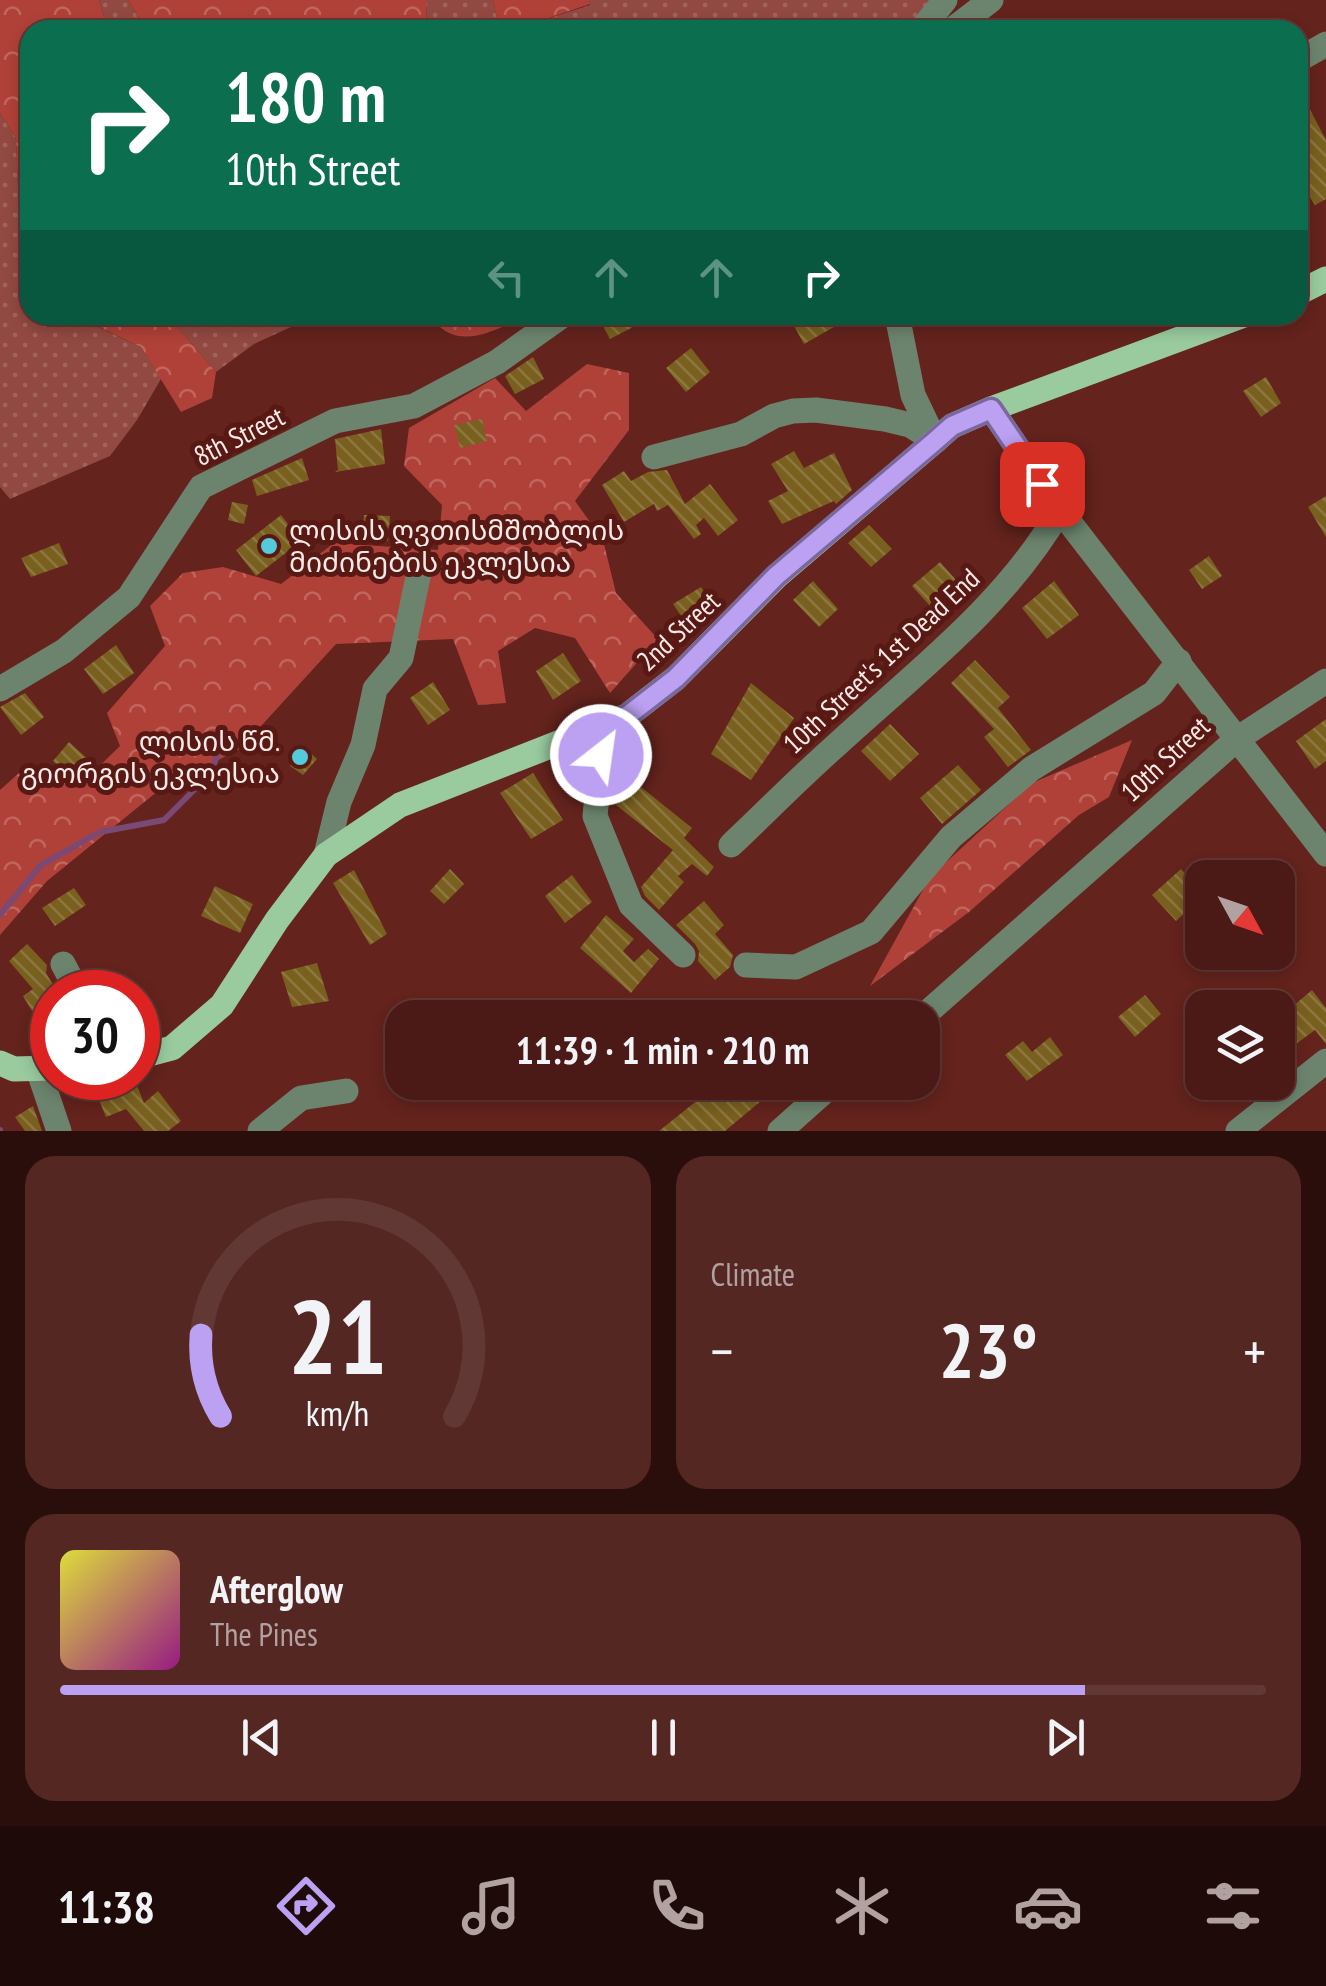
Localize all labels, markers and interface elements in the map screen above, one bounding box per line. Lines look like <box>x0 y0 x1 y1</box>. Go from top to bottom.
text: 180 m <box>225 51 386 141</box>
icon: right <box>60 60 190 190</box>
text: 10th Street <box>225 139 400 197</box>
icon: left <box>479 250 534 305</box>
icon: ahead <box>584 250 639 305</box>
icon: ahead <box>689 250 744 305</box>
icon: right <box>794 250 849 305</box>
street label: 8th Street <box>187 397 290 474</box>
pin <box>1000 442 1085 527</box>
icon: arrive <box>1015 457 1070 512</box>
place label: ლისის ღვთისმშობლის მიძინების ეკლესია <box>289 511 624 580</box>
marker: ლისის ღვთისმშობლის მიძინების ეკლესია <box>258 535 280 557</box>
street label: 10th Street's 1st Dead End <box>775 560 987 761</box>
street label: 2nd Street <box>628 582 727 679</box>
position arrow <box>549 703 653 807</box>
street label: 10th Street <box>1112 708 1217 809</box>
place label: ლისის წმ. გიორგის ეკლესია <box>21 722 280 791</box>
marker: ლისის წმ. გიორგის ეკლესია <box>289 746 311 768</box>
north arrow <box>1185 860 1295 970</box>
map controls <box>1185 860 1295 1100</box>
speed limit sign: 30 <box>30 970 160 1100</box>
button: layers <box>1185 990 1295 1100</box>
text: 11:39 · 1 min · 210 m <box>516 1025 809 1074</box>
text: Climate <box>711 1253 795 1295</box>
text: 21 <box>288 1268 387 1403</box>
text: 23° <box>939 1302 1038 1399</box>
text: − <box>711 1315 733 1386</box>
text: + <box>1243 1315 1266 1386</box>
text: km/h <box>306 1390 369 1436</box>
text: Afterglow <box>210 1564 343 1613</box>
text: The Pines <box>210 1613 318 1655</box>
icon: previous <box>234 1710 289 1765</box>
icon: pause <box>636 1710 691 1765</box>
icon: next <box>1038 1710 1093 1765</box>
icon: directions <box>271 1871 341 1941</box>
icon: music <box>456 1871 526 1941</box>
icon: phone <box>642 1871 712 1941</box>
icon: climate <box>827 1871 897 1941</box>
icon: car <box>1013 1871 1083 1941</box>
icon: filters <box>1198 1871 1268 1941</box>
text: 11:38 <box>58 1877 155 1935</box>

